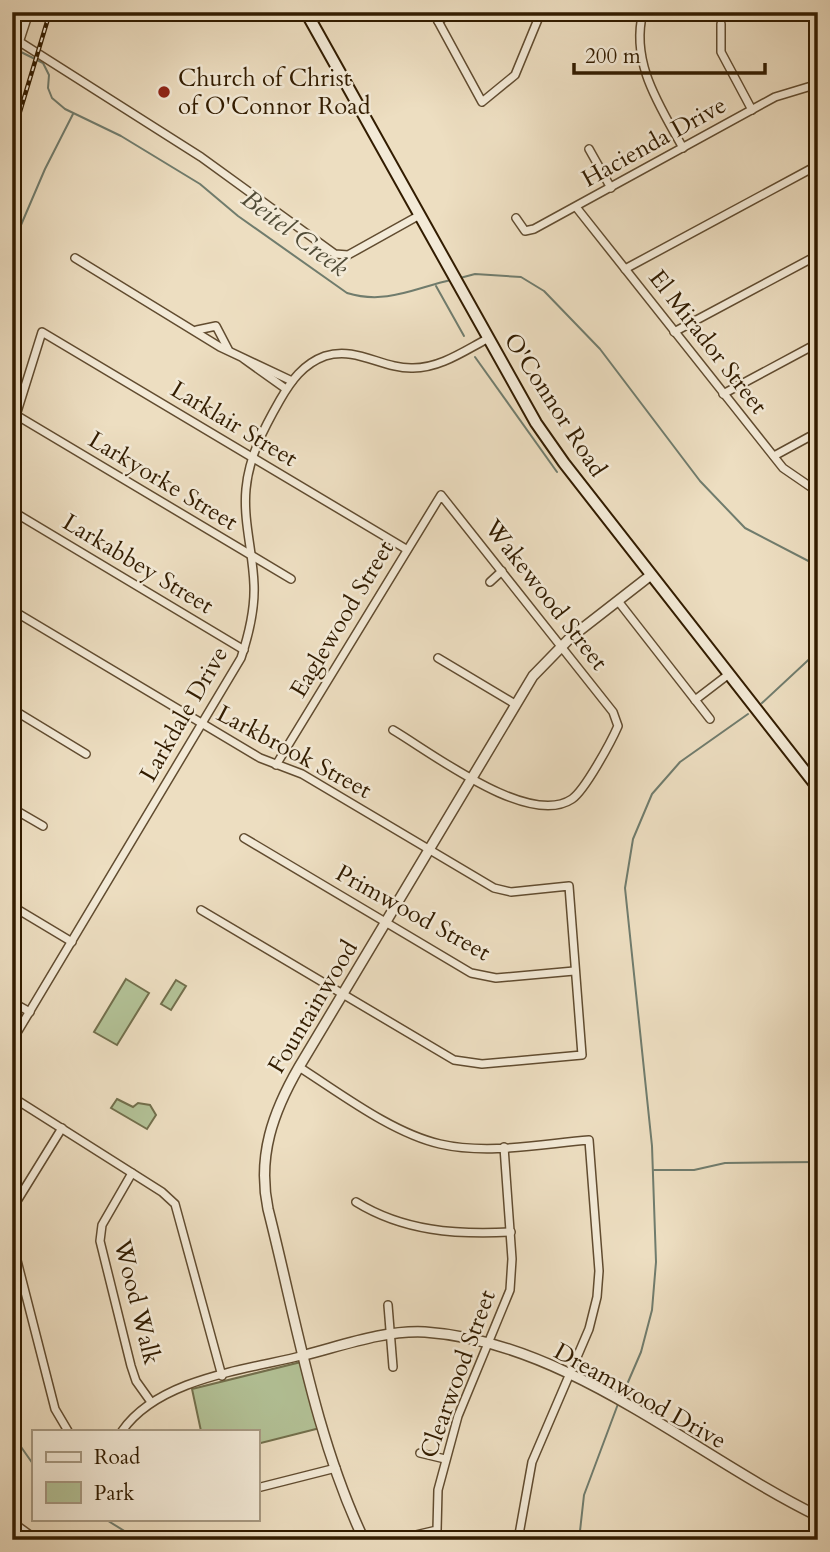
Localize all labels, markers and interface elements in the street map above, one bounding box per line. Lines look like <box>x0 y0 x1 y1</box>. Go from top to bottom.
scale bar <box>574 32 765 76</box>
text: 200 m <box>585 42 641 71</box>
place label: Church of Christ of O'Connor Road <box>178 62 371 123</box>
marker: Church of Christ of O'Connor Road <box>156 84 172 100</box>
street label: Hacienda Drive <box>576 89 732 195</box>
water label: Beitel Creek <box>234 181 356 285</box>
street label: El Mirador Street <box>641 263 775 421</box>
street label: O'Connor Road <box>496 327 614 484</box>
street label: Larklair Street <box>164 373 304 475</box>
street label: Larkyorke Street <box>82 423 244 539</box>
street label: Larkabbey Street <box>56 506 220 622</box>
street label: Wakewood Street <box>476 512 616 677</box>
street label: Eaglewood Street <box>282 534 402 704</box>
street label: Larkdale Drive <box>132 640 236 788</box>
street label: Larkbrook Street <box>211 697 378 807</box>
street label: Primwood Street <box>330 857 497 969</box>
street label: Fountainwood <box>260 934 366 1080</box>
street label: Wood Walk <box>105 1235 168 1368</box>
street label: Clearwood Street <box>412 1285 504 1463</box>
street label: Dreamwood Drive <box>548 1335 732 1457</box>
legend <box>32 1430 259 1520</box>
text: Road <box>94 1443 140 1472</box>
text: Park <box>94 1479 135 1508</box>

